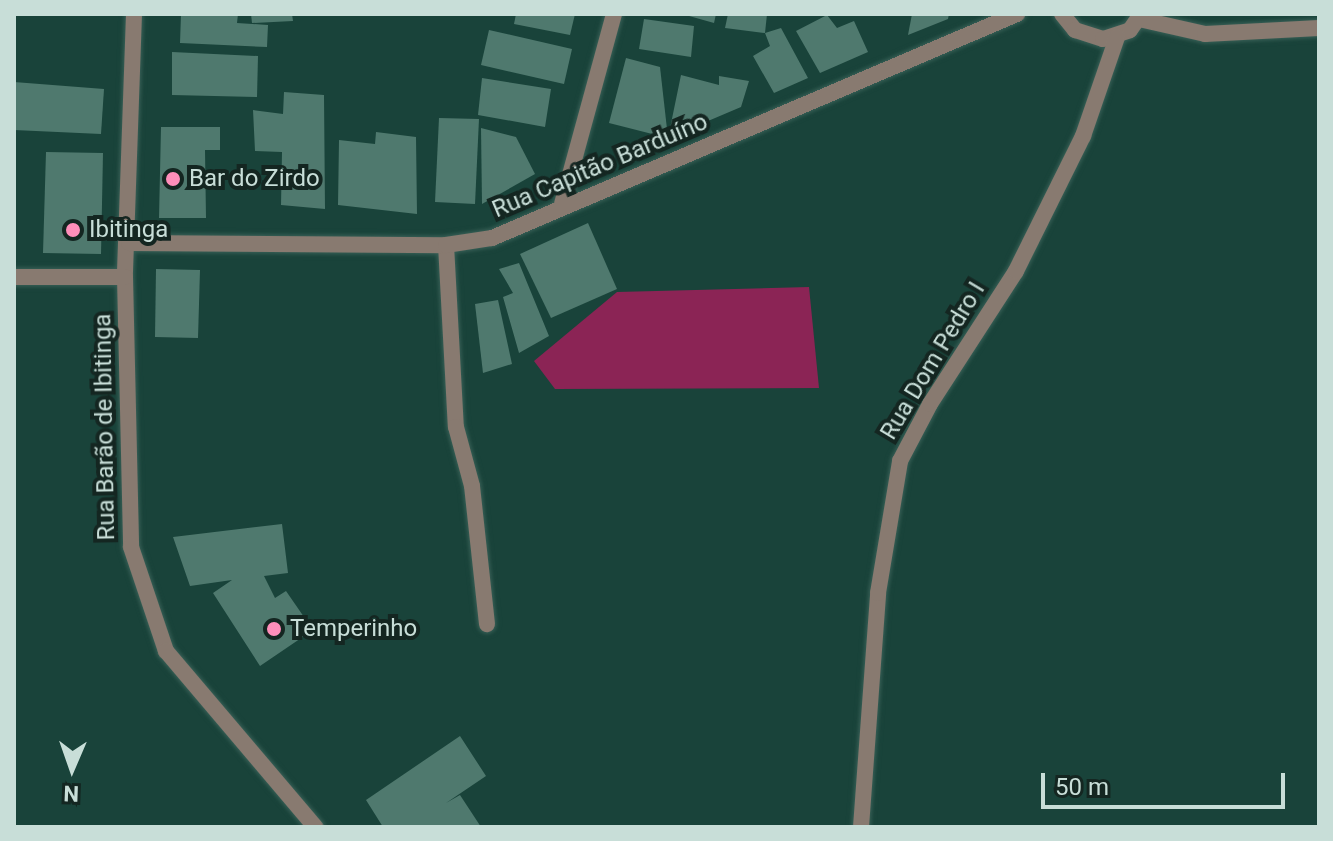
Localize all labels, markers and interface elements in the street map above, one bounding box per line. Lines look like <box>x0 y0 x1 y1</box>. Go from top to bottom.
street label: Rua Capitão Barduíno <box>488 108 712 224</box>
place label: Bar do Zirdo <box>189 165 320 193</box>
marker: Bar do Zirdo <box>164 170 182 188</box>
place label: Ibitinga <box>89 216 168 244</box>
marker: Ibitinga <box>64 221 82 239</box>
street label: Rua Dom Pedro I <box>875 277 991 445</box>
street label: Rua Barão de Ibitinga <box>89 313 121 541</box>
place label: Temperinho <box>290 615 417 643</box>
marker: Temperinho <box>265 620 283 638</box>
north arrow <box>32 729 112 809</box>
scale bar <box>1045 757 1289 807</box>
text: 50 m <box>1055 773 1109 801</box>
text: N <box>63 781 79 806</box>

